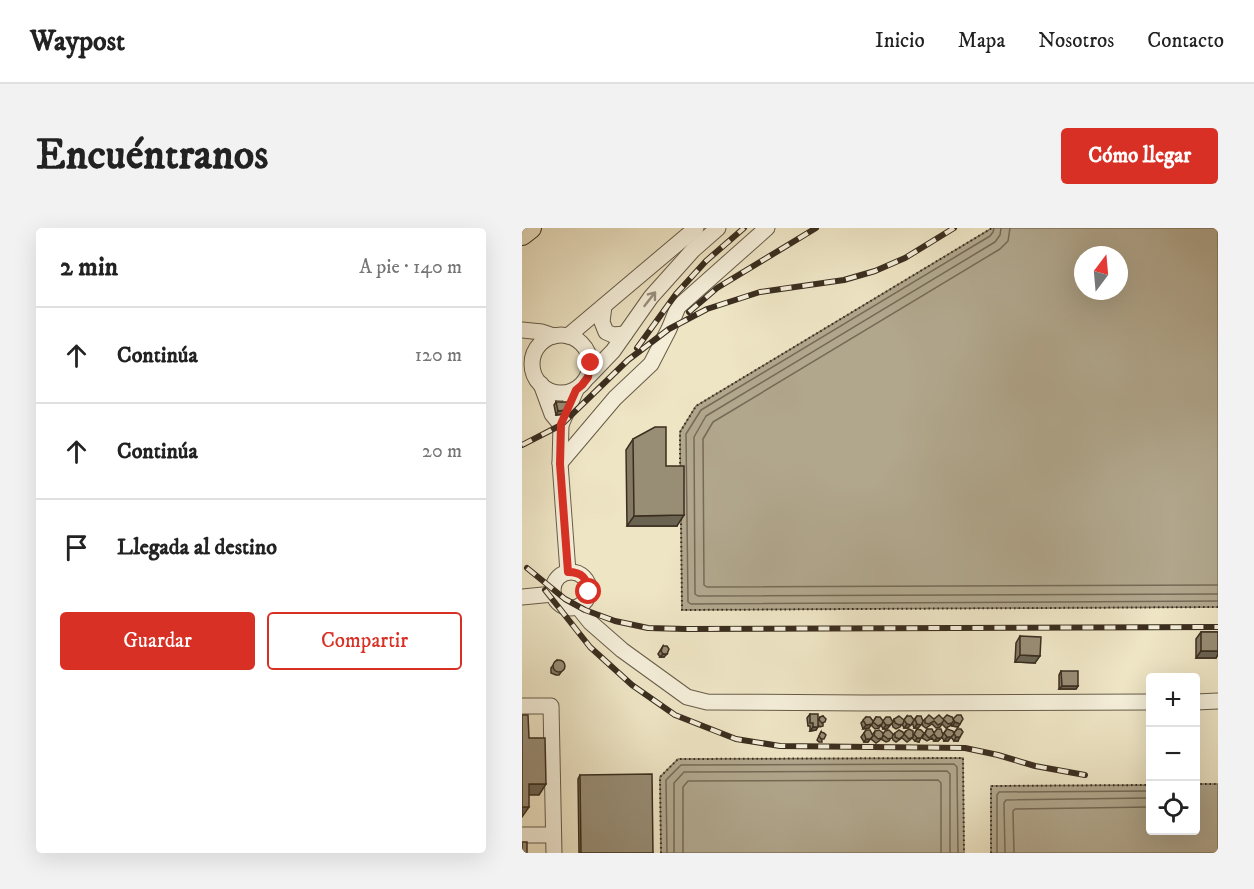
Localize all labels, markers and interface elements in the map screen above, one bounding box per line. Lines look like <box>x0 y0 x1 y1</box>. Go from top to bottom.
text: Waypost <box>30 24 125 59</box>
text: Inicio <box>875 28 925 54</box>
text: Mapa <box>958 28 1005 54</box>
text: Nosotros <box>1038 28 1114 54</box>
text: Contacto <box>1147 28 1224 54</box>
button: Cómo llegar <box>1061 128 1218 184</box>
text: Encuéntranos <box>36 130 268 182</box>
north arrow <box>1074 246 1128 300</box>
text: 2 min <box>60 251 118 284</box>
text: A pie · 140 m <box>359 255 462 280</box>
one-way arrow <box>644 291 657 307</box>
icon: ahead <box>60 339 93 372</box>
text: Continúa <box>117 342 198 369</box>
text: 120 m <box>415 343 462 368</box>
route end <box>577 349 603 375</box>
icon: ahead <box>60 435 93 468</box>
text: Continúa <box>117 438 198 465</box>
text: 20 m <box>422 439 462 464</box>
icon: arrive <box>60 531 93 564</box>
text: Llegada al destino <box>117 534 277 561</box>
route start <box>575 578 601 604</box>
button: Guardar <box>60 612 255 670</box>
button: Compartir <box>267 612 462 670</box>
map controls <box>1146 673 1200 835</box>
button: + <box>1146 673 1200 727</box>
button: − <box>1146 727 1200 781</box>
button: locate <box>1146 781 1200 835</box>

